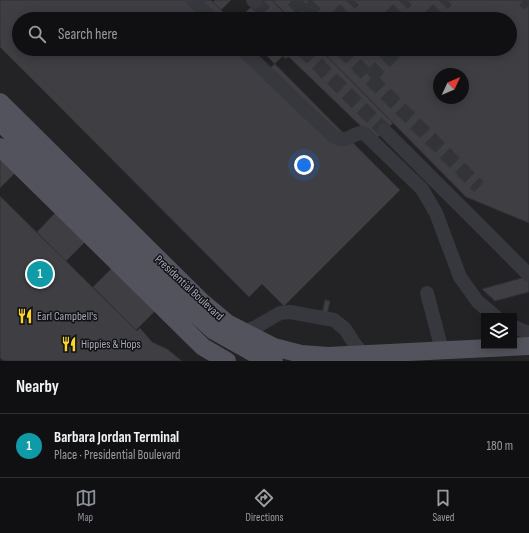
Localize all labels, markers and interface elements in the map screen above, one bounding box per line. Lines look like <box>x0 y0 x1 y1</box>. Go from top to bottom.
search box <box>12 12 517 56</box>
icon: search <box>26 23 48 45</box>
text: Search here <box>58 25 118 44</box>
north arrow <box>433 68 469 104</box>
your location <box>294 155 314 175</box>
street label: Presidential Boulevard <box>151 252 227 324</box>
pin: 1 <box>27 259 53 289</box>
restaurant icon: Earl Campbell's <box>16 307 34 325</box>
place label: Earl Campbell's <box>37 309 97 324</box>
map controls <box>481 313 517 349</box>
button: layers <box>481 313 517 349</box>
restaurant icon: Hippies & Hops <box>60 335 78 353</box>
place label: Hippies & Hops <box>81 337 141 352</box>
text: Nearby <box>16 377 59 397</box>
text: Barbara Jordan Terminal <box>54 428 179 447</box>
text: 1 <box>26 438 32 454</box>
text: 180 m <box>487 438 513 454</box>
text: Place · Presidential Boulevard <box>54 447 180 463</box>
tab: Map <box>75 487 97 524</box>
tab: Directions <box>246 487 283 524</box>
tab: Saved <box>432 487 454 524</box>

